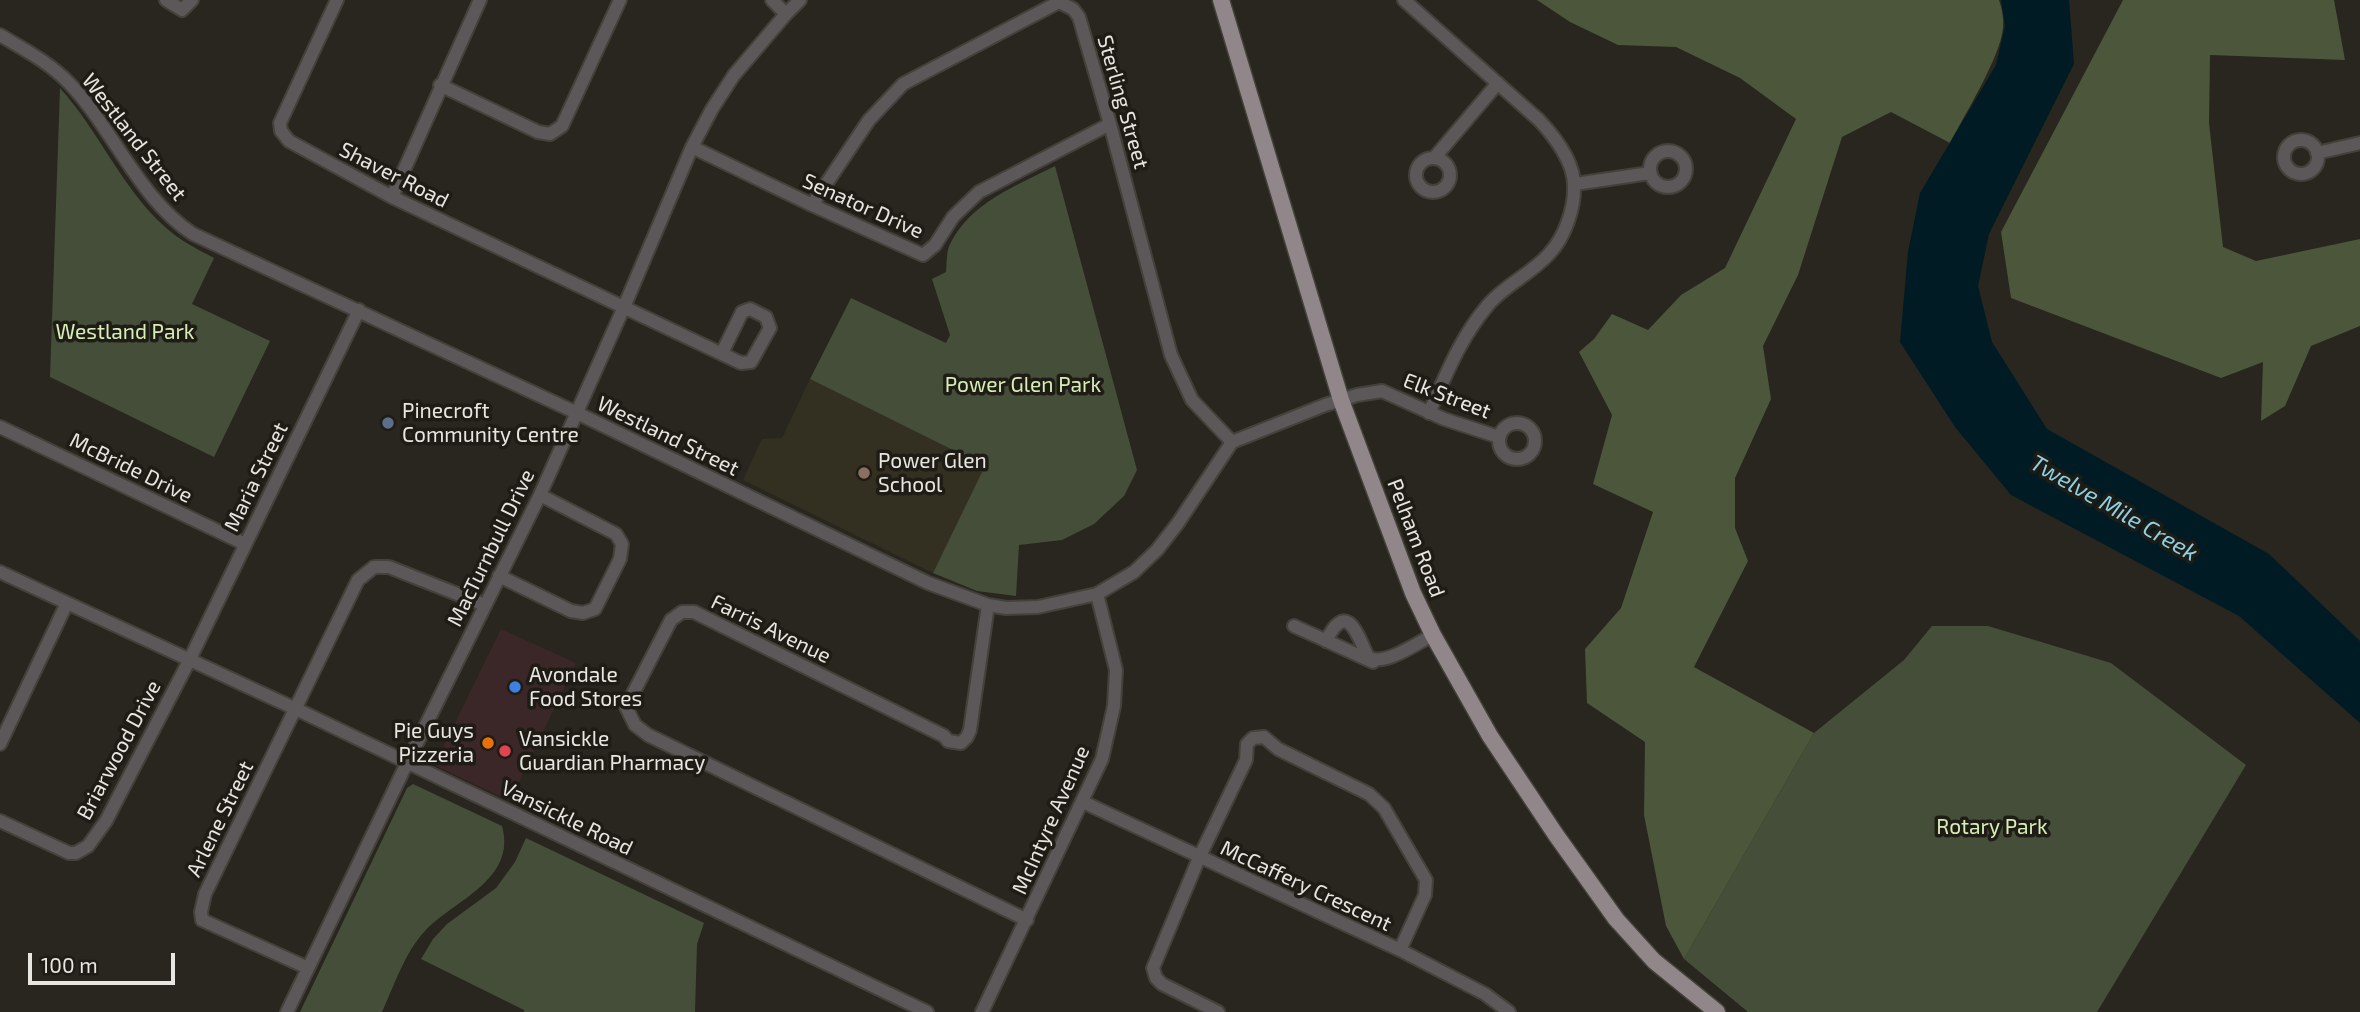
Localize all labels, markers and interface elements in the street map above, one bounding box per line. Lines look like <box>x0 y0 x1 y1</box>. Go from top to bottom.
street label: Sterling Street <box>1092 32 1154 172</box>
street label: Westland Street <box>77 68 191 206</box>
street label: Shaver Road <box>335 137 453 213</box>
street label: Senator Drive <box>799 168 927 244</box>
park label: Westland Park <box>55 319 195 345</box>
street label: Elk Street <box>1400 368 1494 424</box>
park label: Power Glen Park <box>945 372 1101 398</box>
street label: Westland Street <box>593 391 743 481</box>
place label: Pinecroft Community Centre <box>402 398 579 448</box>
marker: Pinecroft Community Centre <box>380 415 396 431</box>
street label: Maria Street <box>219 418 293 536</box>
street label: McBride Drive <box>66 427 196 509</box>
place label: Power Glen School <box>878 448 987 498</box>
water label: Twelve Mile Creek <box>2025 449 2203 567</box>
street label: MacTurnbull Drive <box>442 465 540 631</box>
marker: Power Glen School <box>856 465 872 481</box>
street label: Pelham Road <box>1382 475 1450 601</box>
street label: Farris Avenue <box>707 589 835 669</box>
place label: Avondale Food Stores <box>529 662 642 712</box>
street label: Briarwood Drive <box>72 676 166 824</box>
marker: Avondale Food Stores <box>507 679 523 695</box>
place label: Pie Guys Pizzeria <box>394 718 474 768</box>
place label: Vansickle Guardian Pharmacy <box>519 726 705 776</box>
marker: Pie Guys Pizzeria <box>480 735 496 751</box>
street label: McIntyre Avenue <box>1007 742 1095 898</box>
marker: Vansickle Guardian Pharmacy <box>497 743 513 759</box>
street label: Arlene Street <box>181 757 259 881</box>
street label: Vansickle Road <box>497 775 637 861</box>
park label: Rotary Park <box>1936 814 2048 840</box>
street label: McCaffery Crescent <box>1216 835 1396 937</box>
scale bar <box>32 939 178 983</box>
text: 100 m <box>41 952 98 977</box>

